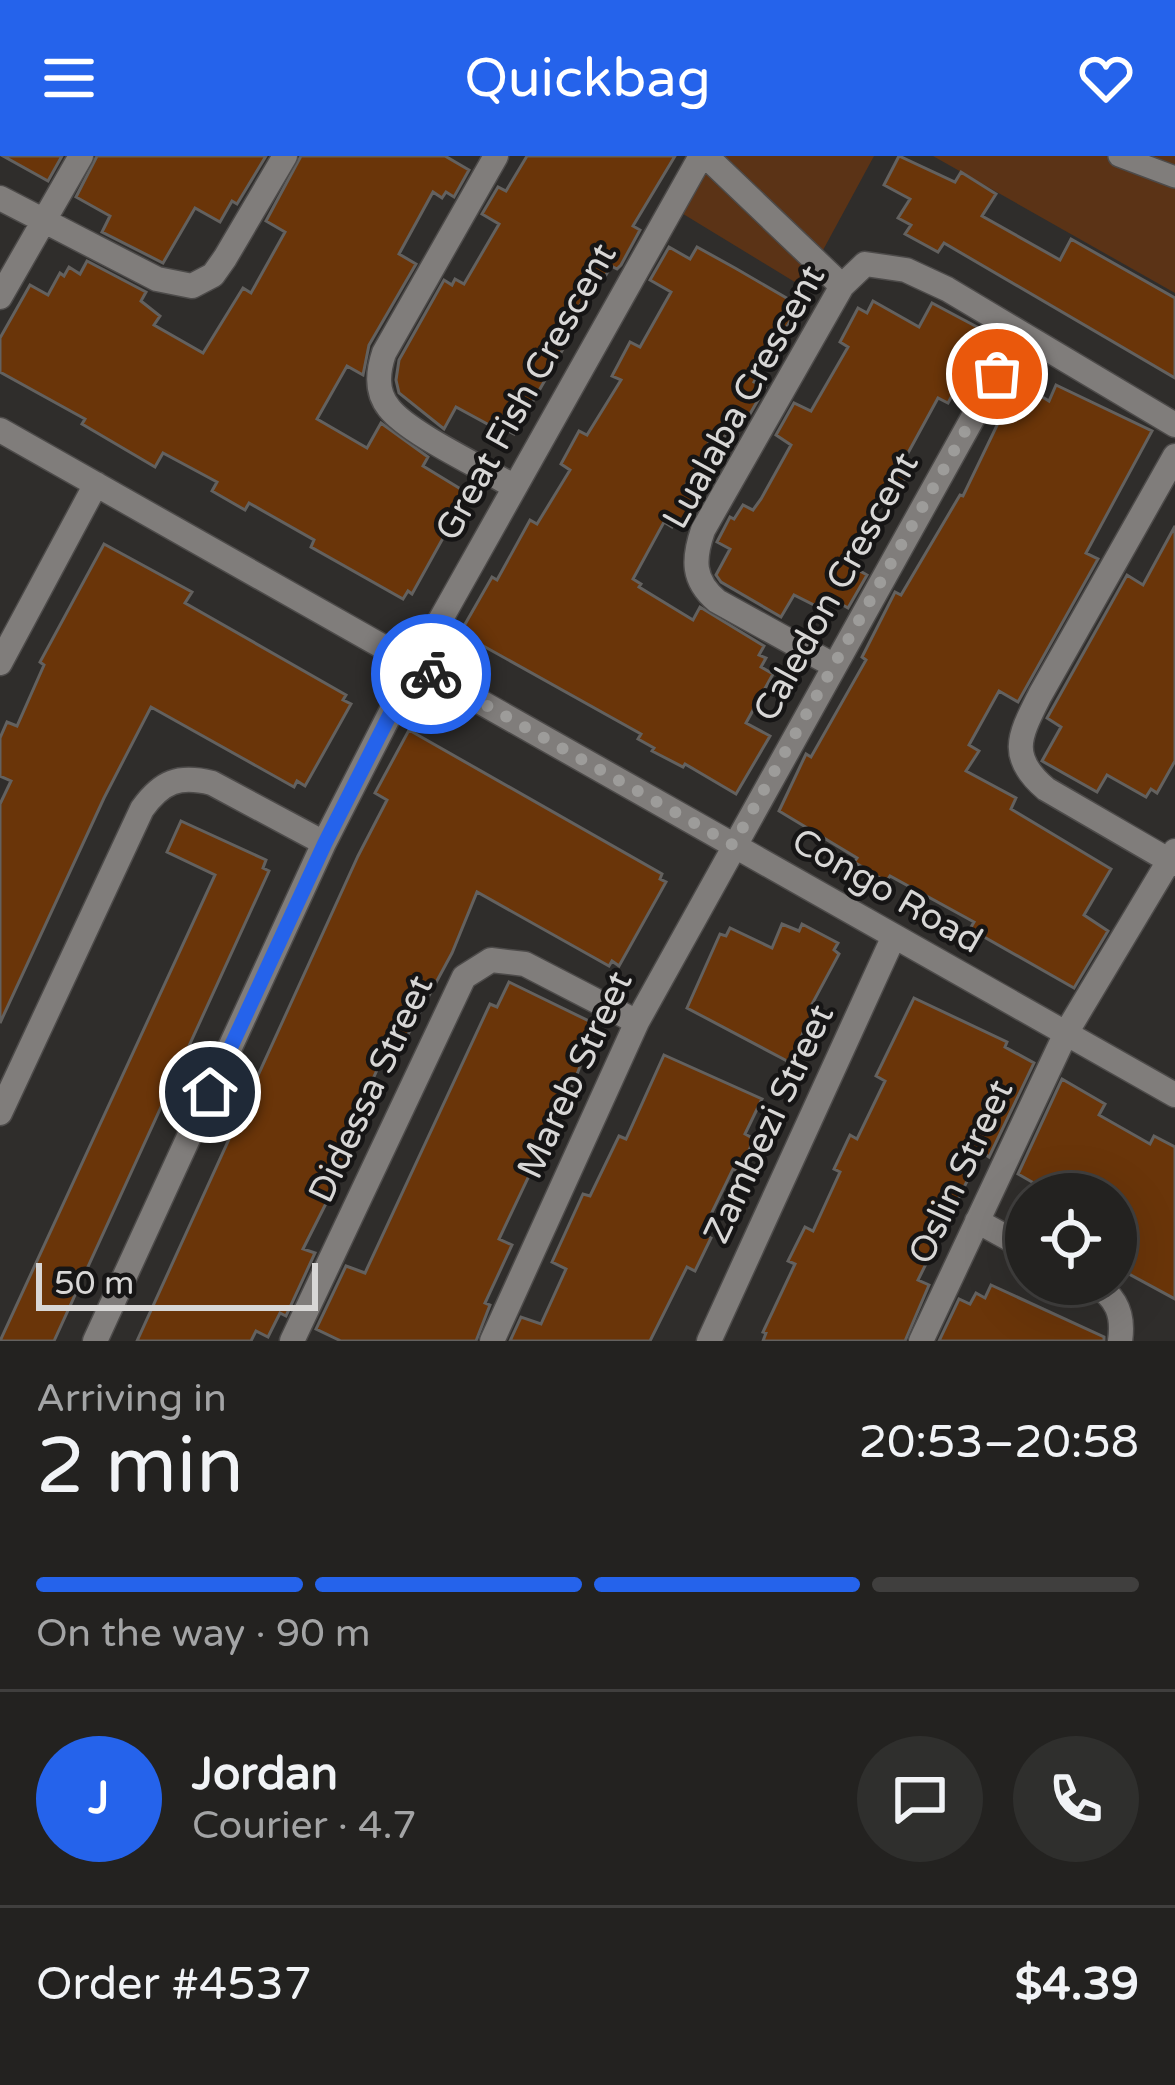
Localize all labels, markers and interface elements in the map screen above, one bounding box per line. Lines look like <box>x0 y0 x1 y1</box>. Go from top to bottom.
icon: menu <box>36 45 102 111</box>
icon: heart <box>1073 45 1139 111</box>
text: Quickbag <box>464 46 711 111</box>
street label: Great Fish Crescent <box>426 236 626 548</box>
street label: Lualaba Crescent <box>654 258 834 536</box>
pin <box>946 323 1048 425</box>
icon: bag <box>964 341 1030 407</box>
street label: Caledon Crescent <box>744 445 928 729</box>
courier <box>371 614 491 734</box>
icon: bike <box>398 641 464 707</box>
street label: Congo Road <box>784 819 990 963</box>
street label: Mareb Street <box>508 965 642 1185</box>
street label: Didessa Street <box>300 969 442 1209</box>
street label: Zambezi Street <box>695 998 843 1250</box>
pin <box>159 1041 261 1143</box>
icon: home <box>177 1059 243 1125</box>
street label: Oslin Street <box>900 1073 1022 1271</box>
map controls <box>1005 1173 1137 1305</box>
button: locate <box>1005 1173 1137 1305</box>
scale bar <box>36 1257 318 1310</box>
text: 50 m <box>54 1264 134 1303</box>
text: Arriving in <box>36 1375 227 1422</box>
text: 20:53–20:58 <box>859 1416 1139 1470</box>
text: 2 min <box>36 1420 244 1514</box>
text: On the way · 90 m <box>36 1610 371 1657</box>
button: chat <box>857 1736 983 1862</box>
button: phone <box>1013 1736 1139 1862</box>
text: Jordan <box>192 1748 338 1802</box>
text: J <box>89 1772 109 1826</box>
text: Courier · 4.7 <box>192 1802 417 1849</box>
text: Order #4537 <box>36 1958 312 2012</box>
text: $4.39 <box>1015 1958 1139 2012</box>

